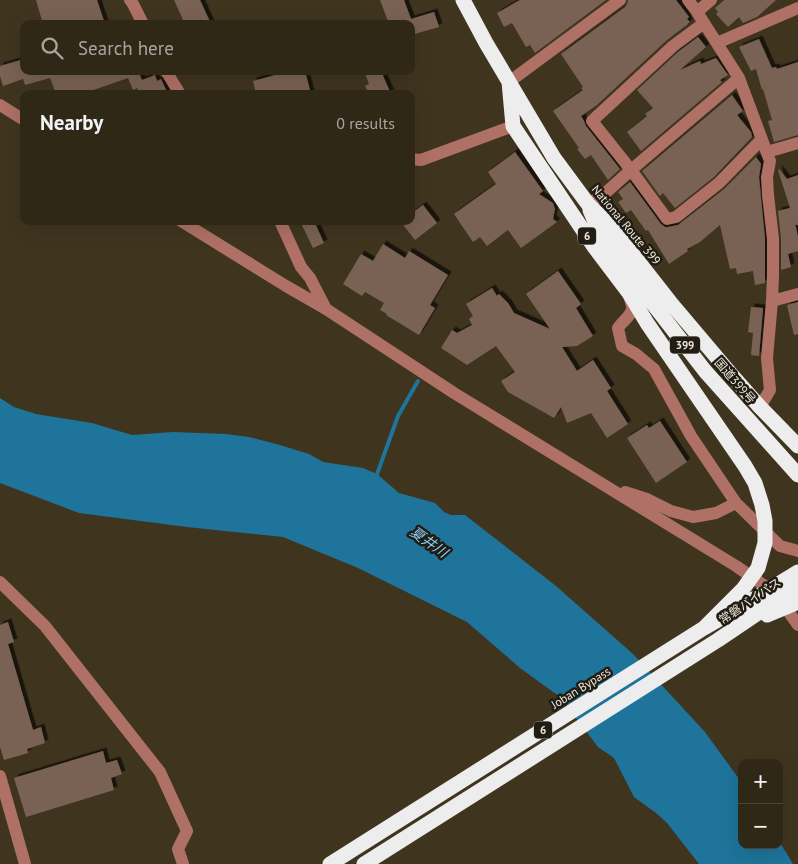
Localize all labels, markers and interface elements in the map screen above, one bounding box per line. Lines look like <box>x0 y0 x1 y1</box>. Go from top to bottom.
search box <box>20 20 415 75</box>
icon: search <box>38 34 66 62</box>
text: Search here <box>78 36 174 60</box>
text: Nearby <box>40 109 103 136</box>
text: 0 results <box>336 113 395 133</box>
street label: National Route 399 <box>589 182 664 268</box>
road number: 6 <box>578 228 596 245</box>
road number: 399 <box>670 336 700 354</box>
street label: 国道399号 <box>711 355 759 407</box>
water label: 夏井川 <box>407 523 453 563</box>
street label: 常磐バイパス <box>716 574 784 627</box>
street label: Joban Bypass <box>547 663 613 712</box>
road number: 6 <box>534 722 552 738</box>
map controls <box>738 759 783 849</box>
button: + <box>738 759 783 804</box>
button: − <box>738 804 783 849</box>

